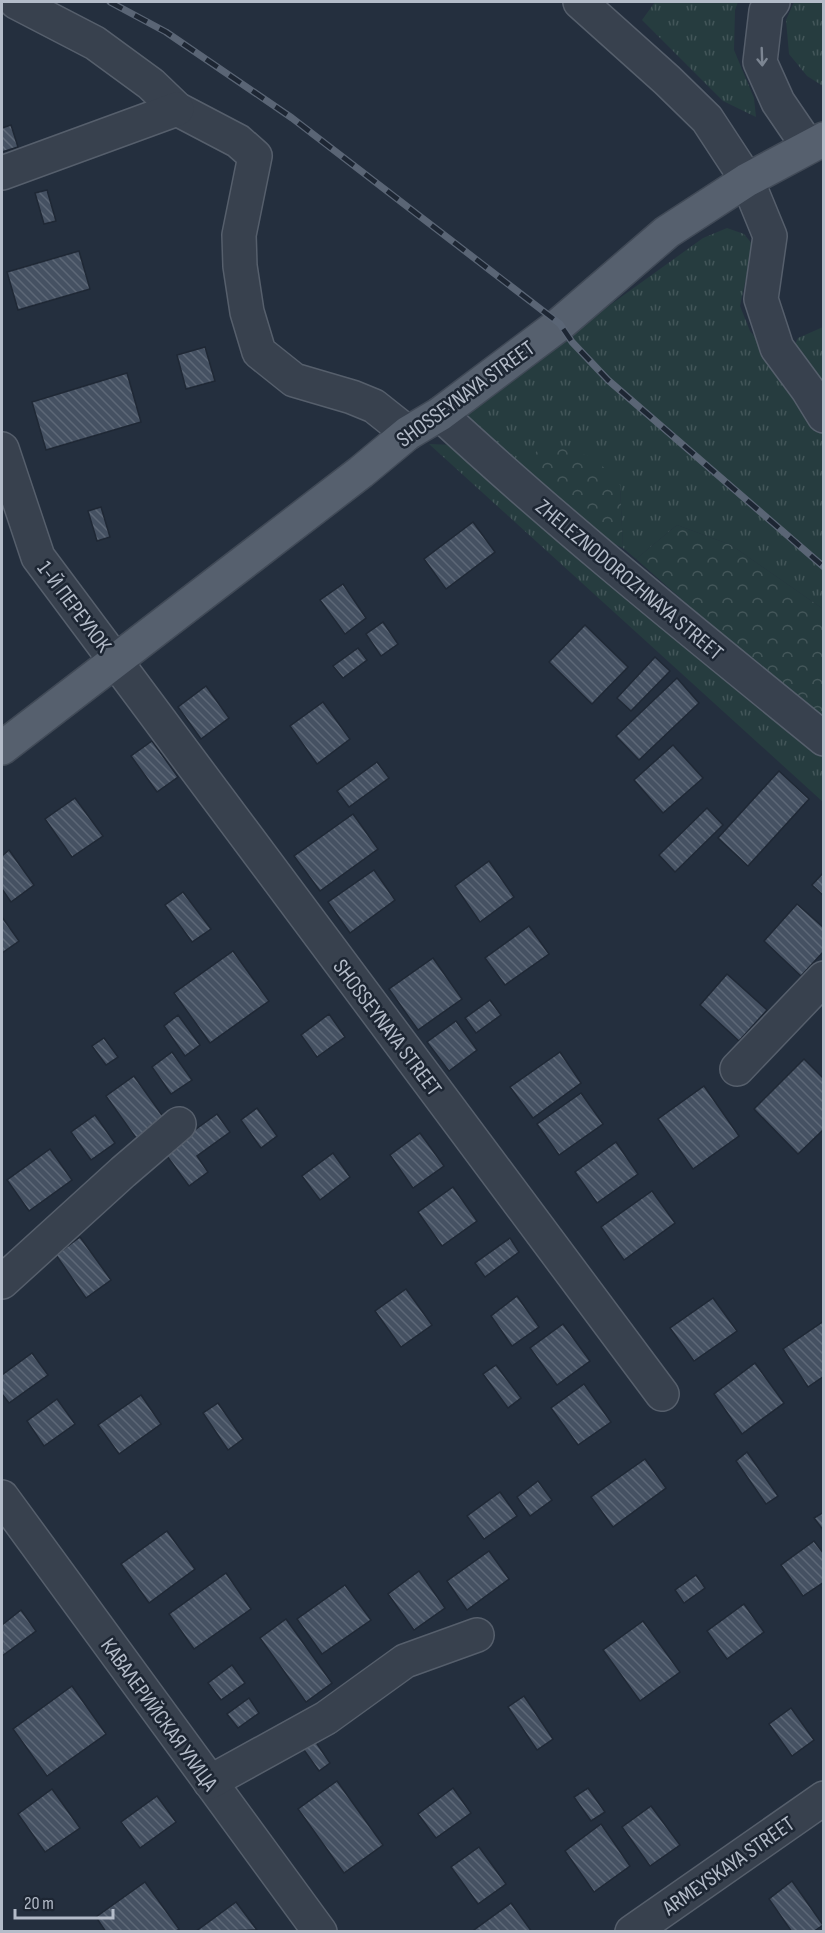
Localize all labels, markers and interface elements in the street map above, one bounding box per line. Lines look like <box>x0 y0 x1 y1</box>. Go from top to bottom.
one-way arrow <box>757 47 768 67</box>
street label: SHOSSEYNAYA STREET <box>391 335 540 453</box>
street label: ZHELEZNODOROZHNAYA STREET <box>530 494 728 667</box>
street label: 1-Й ПЕРЕУЛОК <box>31 556 117 658</box>
street label: SHOSSEYNAYA STREET <box>327 954 447 1102</box>
street label: КАВАЛЕРИЙСКАЯ УЛИЦА <box>94 1633 224 1797</box>
street label: ARMEYSKAYA STREET <box>657 1811 800 1922</box>
scale bar <box>15 1882 112 1920</box>
text: 20 m <box>24 1893 54 1914</box>

